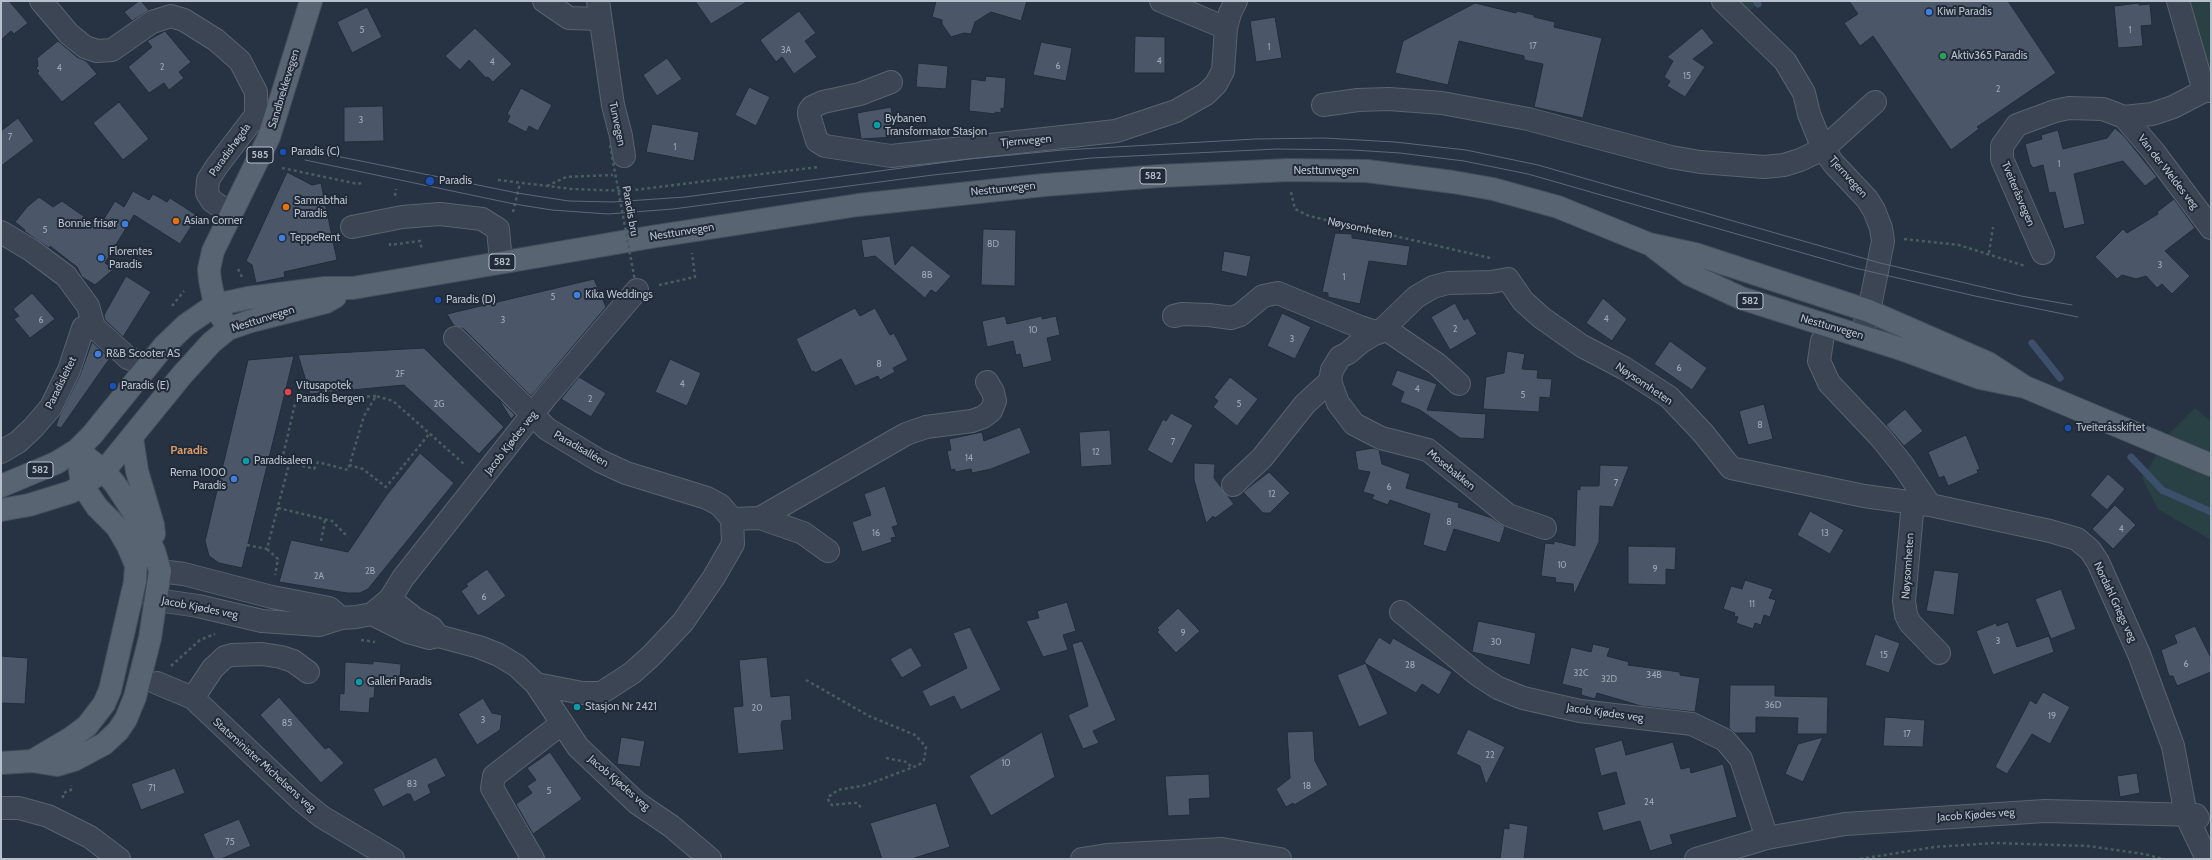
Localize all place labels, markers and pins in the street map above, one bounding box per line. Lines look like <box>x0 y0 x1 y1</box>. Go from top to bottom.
place label: Kiwi Paradis <box>1937 5 1992 19</box>
marker: Kiwi Paradis <box>1924 7 1934 17</box>
place label: Aktiv365 Paradis <box>1951 49 2028 63</box>
marker: Aktiv365 Paradis <box>1938 51 1948 61</box>
place label: Bybanen Transformator Stasjon <box>885 112 987 138</box>
marker: Bybanen Transformator Stasjon <box>872 120 882 130</box>
place label: Paradis (C) <box>291 145 340 159</box>
marker: Paradis (C) <box>278 147 288 157</box>
place label: Paradis <box>439 174 472 188</box>
marker: Paradis <box>424 175 436 187</box>
place label: Samrabthai Paradis <box>294 194 347 220</box>
marker: Samrabthai Paradis <box>281 202 291 212</box>
place label: Asian Corner <box>184 214 243 228</box>
marker: Asian Corner <box>171 216 181 226</box>
place label: Bonnie frisør <box>58 217 117 231</box>
marker: Bonnie frisør <box>120 219 130 229</box>
place label: TeppeRent <box>290 231 340 245</box>
marker: TeppeRent <box>277 233 287 243</box>
place label: Florentes Paradis <box>109 245 152 271</box>
marker: Florentes Paradis <box>96 253 106 263</box>
place label: Kika Weddings <box>585 288 653 302</box>
marker: Kika Weddings <box>572 290 582 300</box>
place label: Paradis (D) <box>446 293 496 307</box>
marker: Paradis (D) <box>433 295 443 305</box>
place label: R&B Scooter AS <box>106 347 180 361</box>
marker: R&B Scooter AS <box>93 349 103 359</box>
place label: Paradis (E) <box>121 379 169 393</box>
place label: Vitusapotek Paradis Bergen <box>296 379 364 405</box>
marker: Paradis (E) <box>108 381 118 391</box>
marker: Vitusapotek Paradis Bergen <box>283 387 293 397</box>
place label: Tveiteråsskiftet <box>2076 421 2145 435</box>
marker: Tveiteråsskiftet <box>2063 423 2073 433</box>
place label: Paradisaleen <box>254 454 312 468</box>
marker: Paradisaleen <box>241 456 251 466</box>
place label: Rema 1000 Paradis <box>170 466 226 492</box>
marker: Rema 1000 Paradis <box>229 474 239 484</box>
place label: Galleri Paradis <box>367 675 432 689</box>
marker: Galleri Paradis <box>354 677 364 687</box>
place label: Stasjon Nr 2421 <box>585 700 657 714</box>
marker: Stasjon Nr 2421 <box>572 702 582 712</box>

